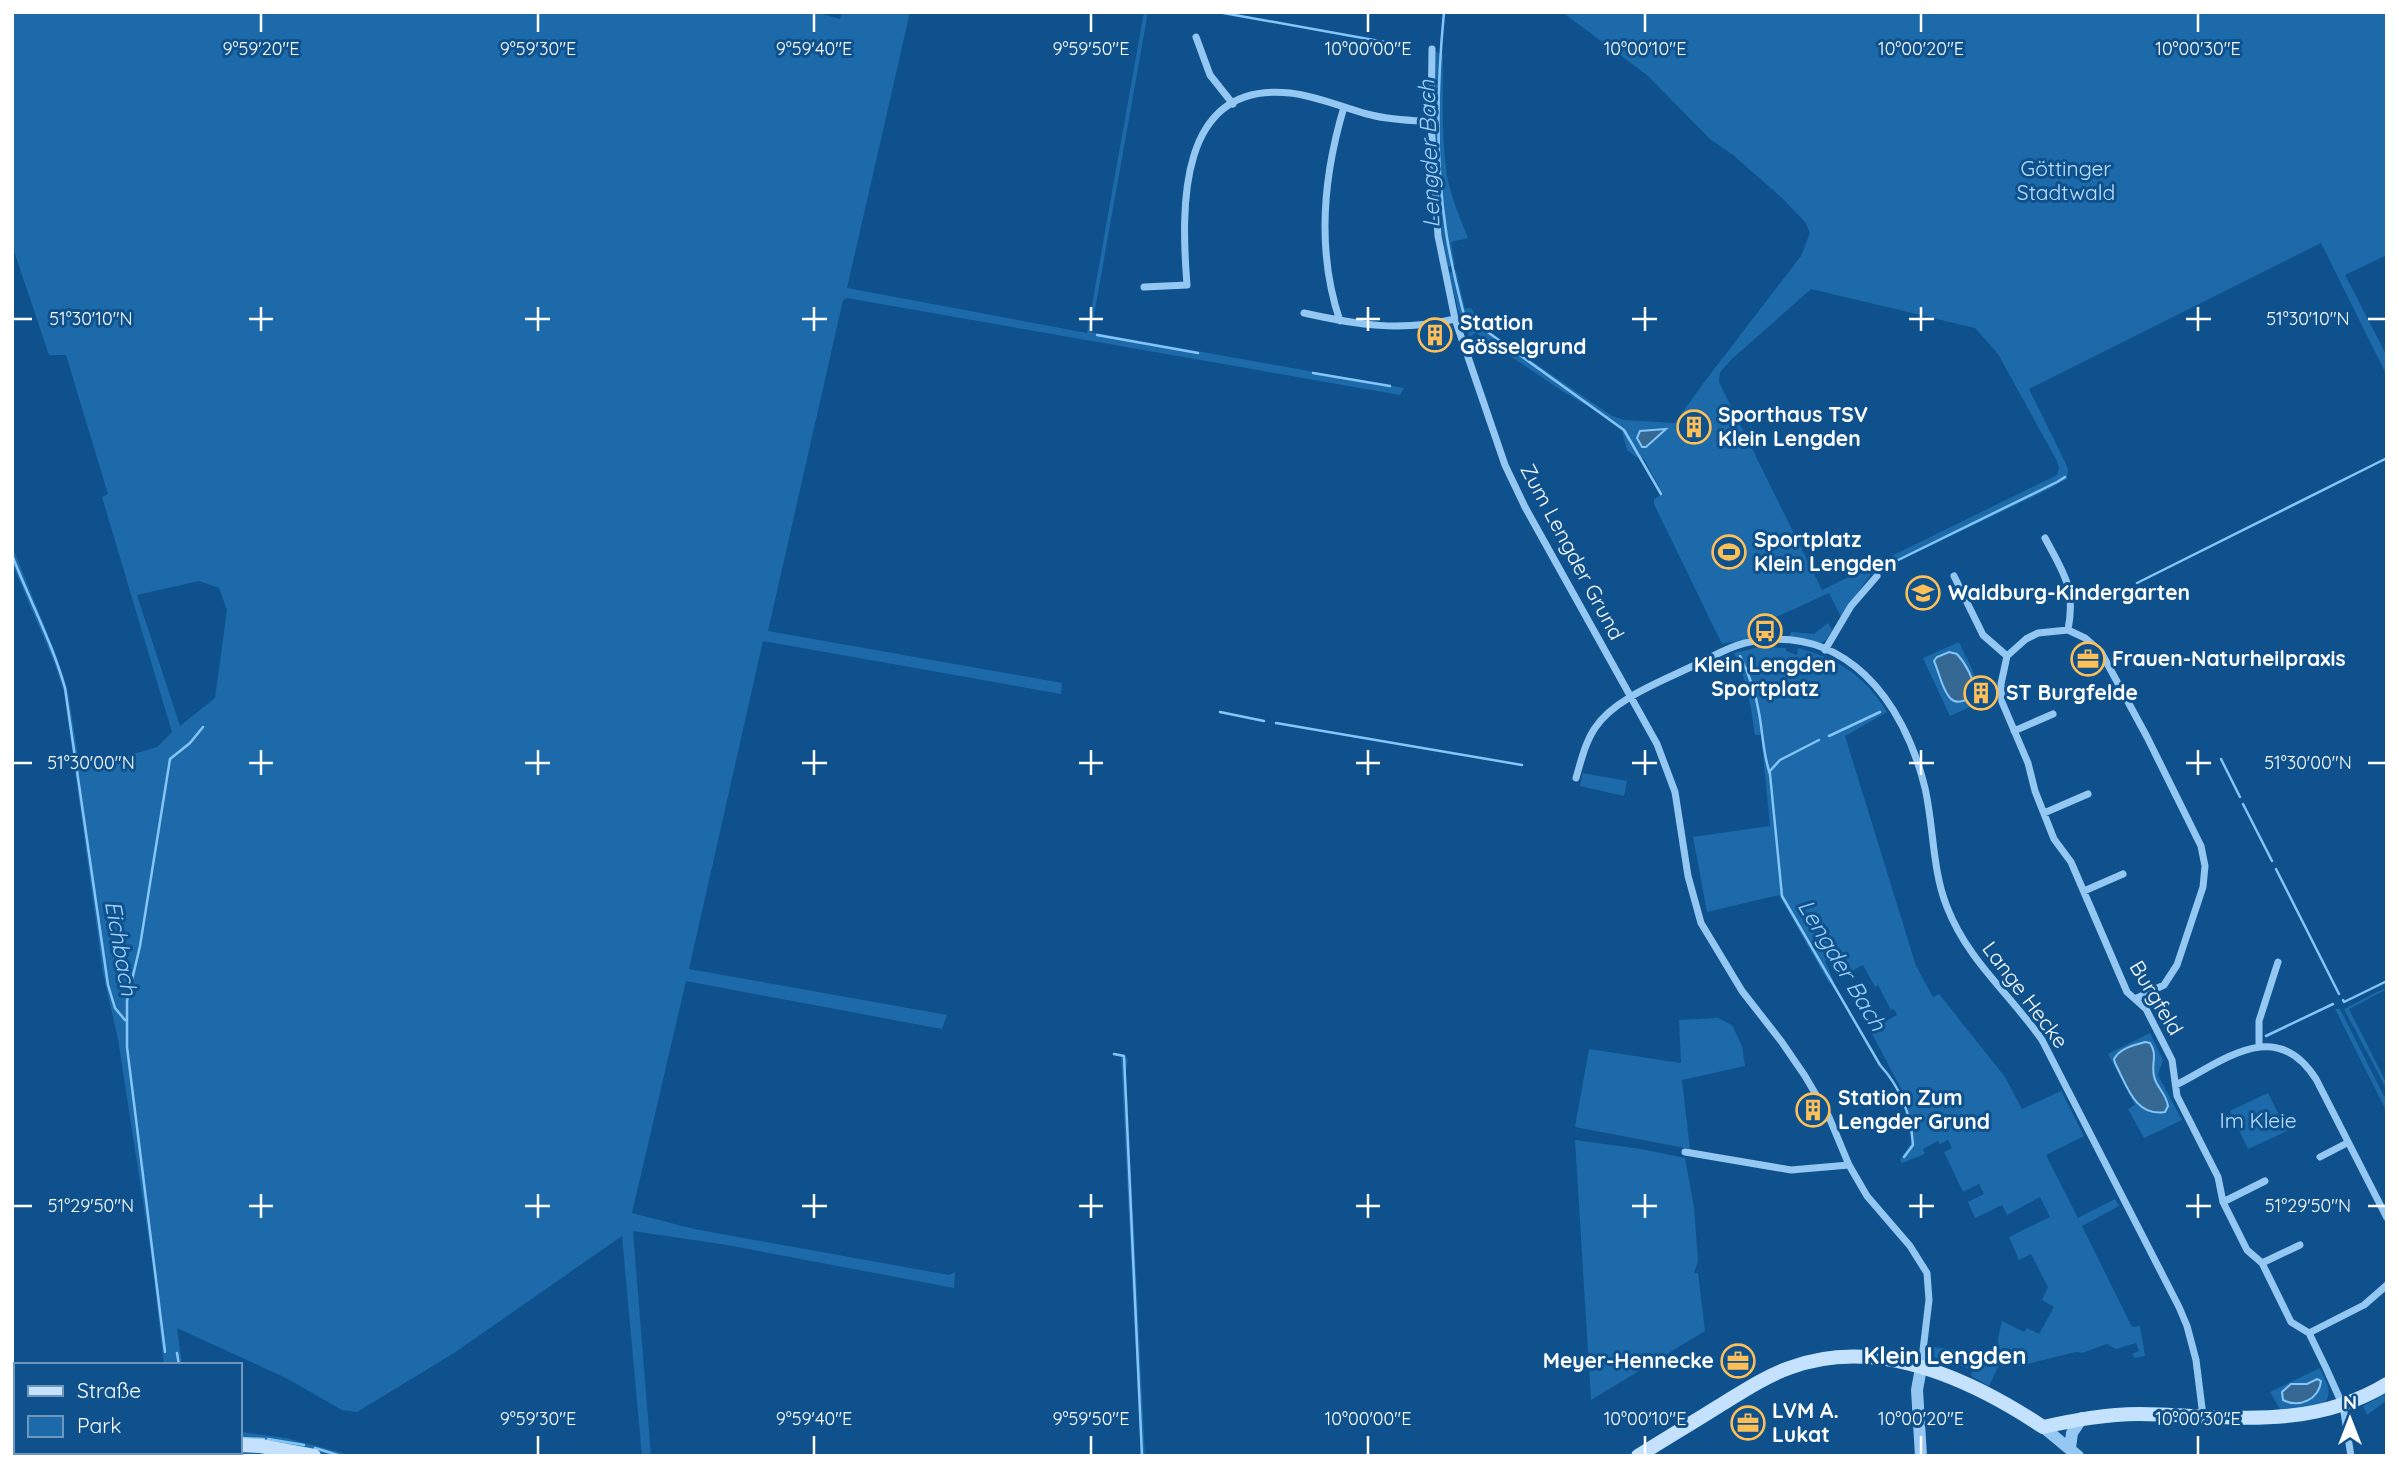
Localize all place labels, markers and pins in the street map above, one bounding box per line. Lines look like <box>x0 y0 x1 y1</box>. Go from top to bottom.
place label: Station Gösselgrund <box>1460 309 1586 359</box>
building icon: Station Gösselgrund <box>1416 316 1454 354</box>
place label: Sporthaus TSV Klein Lengden <box>1718 401 1868 451</box>
building icon: Sporthaus TSV Klein Lengden <box>1675 408 1713 446</box>
place label: Sportplatz Klein Lengden <box>1754 526 1897 576</box>
sports icon: Sportplatz Klein Lengden <box>1710 533 1748 571</box>
school or university icon: Waldburg-Kindergarten <box>1904 574 1942 612</box>
place label: Waldburg-Kindergarten <box>1948 579 2190 605</box>
bus stop icon: Klein Lengden Sportplatz <box>1746 612 1784 650</box>
office icon: Frauen-Naturheilpraxis <box>2069 640 2107 678</box>
place label: Frauen-Naturheilpraxis <box>2112 645 2346 671</box>
place label: Klein Lengden Sportplatz <box>1694 651 1836 701</box>
building icon: ST Burgfelde <box>1962 674 2000 712</box>
place label: ST Burgfelde <box>2006 679 2138 705</box>
place label: Station Zum Lengder Grund <box>1838 1084 1990 1134</box>
building icon: Station Zum Lengder Grund <box>1794 1091 1832 1129</box>
office icon: Meyer-Hennecke <box>1719 1342 1757 1380</box>
place label: Meyer-Hennecke <box>1543 1347 1714 1373</box>
place label: LVM A. Lukat <box>1772 1397 1839 1447</box>
office icon: LVM A. Lukat <box>1729 1404 1767 1442</box>

